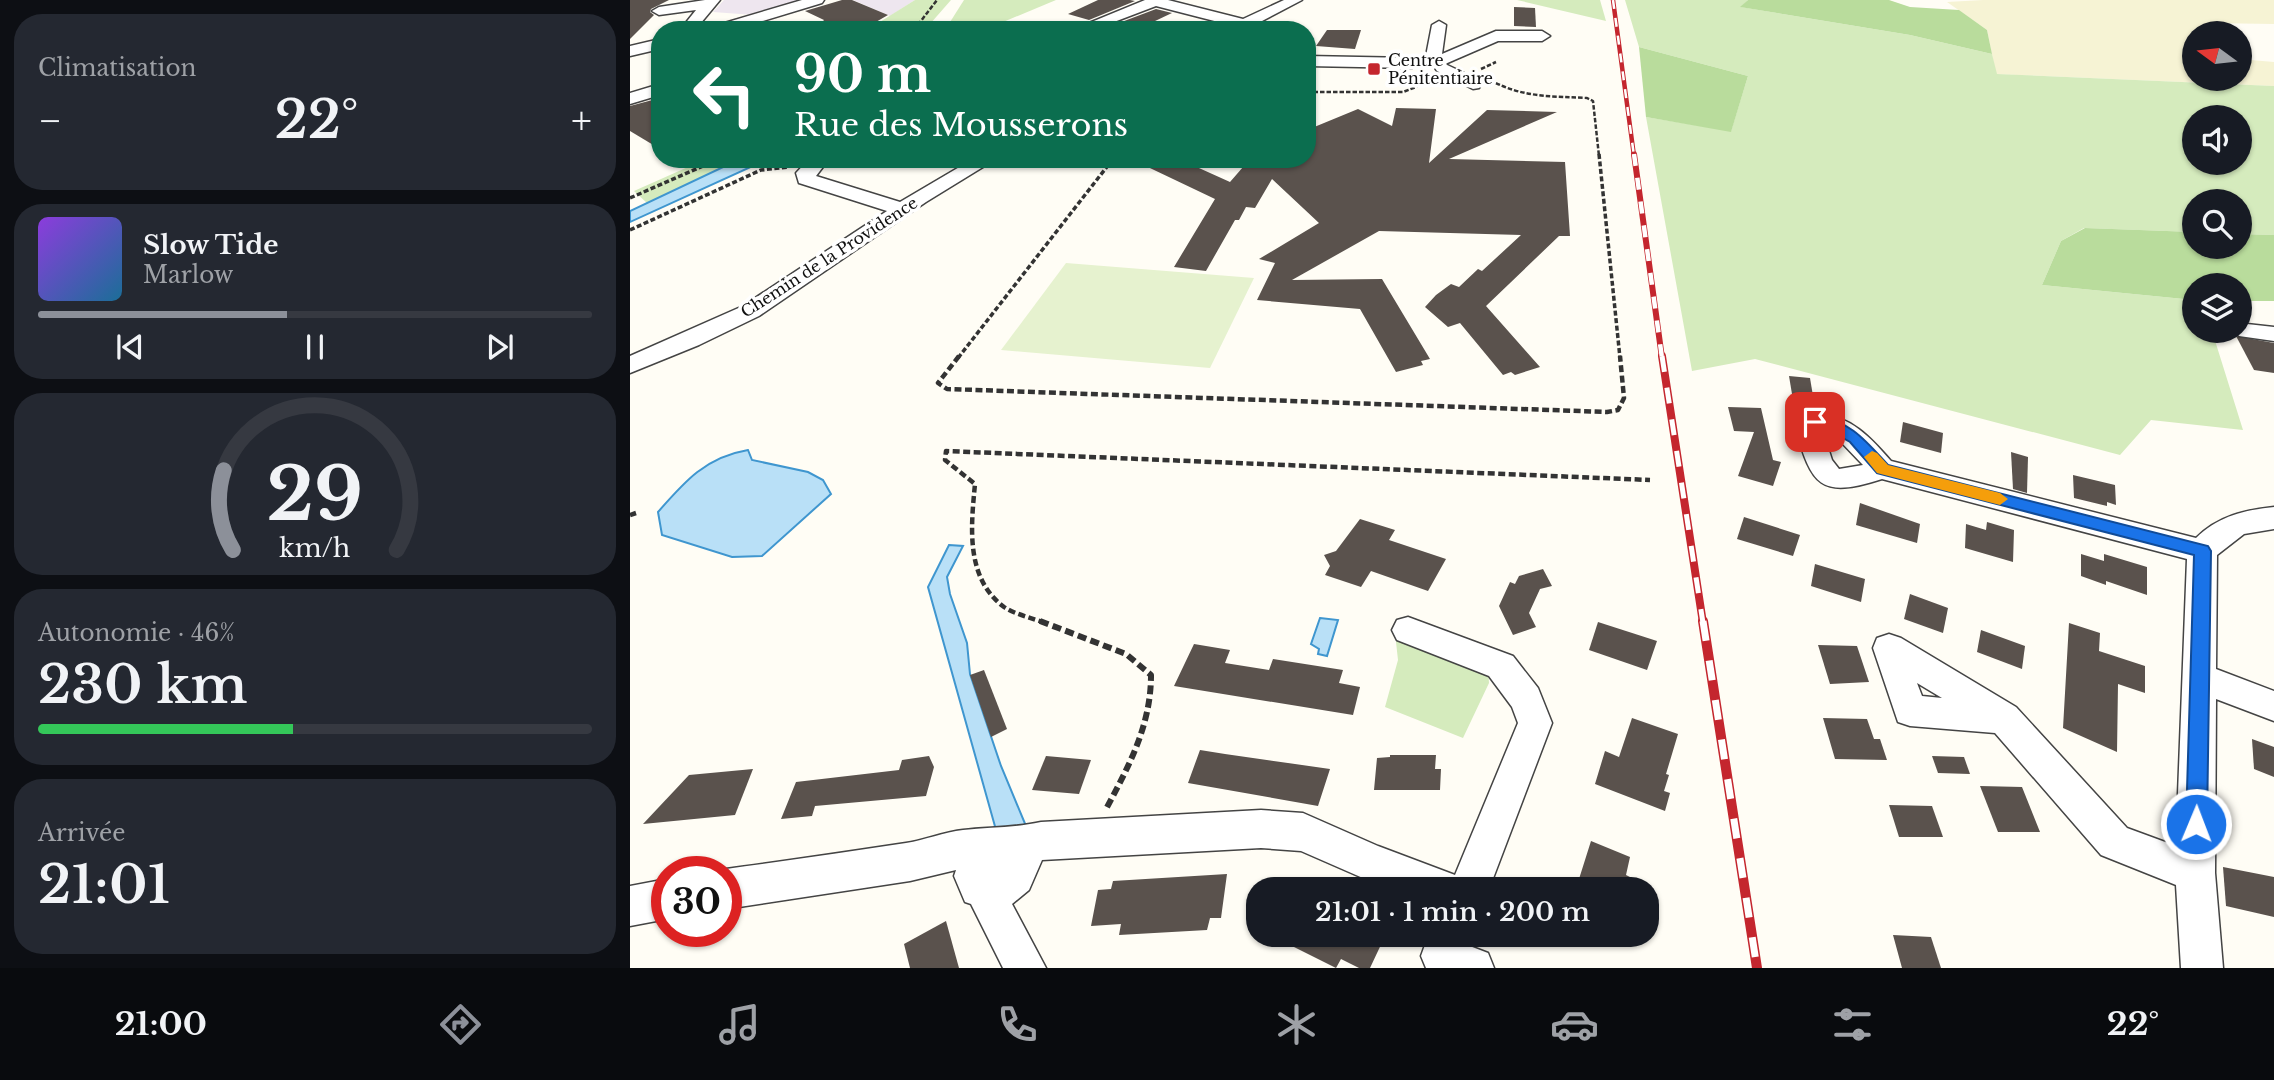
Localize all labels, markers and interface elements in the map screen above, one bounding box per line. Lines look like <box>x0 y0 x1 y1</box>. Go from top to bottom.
north arrow <box>2182 21 2252 91</box>
map controls <box>2182 21 2252 343</box>
text: 90 m <box>794 44 931 105</box>
icon: left <box>679 49 770 140</box>
place label: Centre Pénitentiaire <box>1388 50 1493 88</box>
text: Climatisation <box>38 54 196 82</box>
marker: Centre Pénitentiaire <box>1366 61 1382 77</box>
text: 22° <box>275 88 359 152</box>
text: − <box>38 97 62 144</box>
text: + <box>571 97 592 144</box>
text: Rue des Mousserons <box>794 105 1128 145</box>
button: sound <box>2182 105 2252 175</box>
button: search <box>2182 189 2252 259</box>
street label: Chemin de la Providence <box>737 192 921 322</box>
text: Slow Tide <box>143 229 279 261</box>
text: Marlow <box>143 261 233 289</box>
button: layers <box>2182 273 2252 343</box>
icon: previous <box>111 328 149 366</box>
icon: pause <box>296 328 334 366</box>
icon: next <box>481 328 519 366</box>
pin <box>1785 392 1845 452</box>
icon: arrive <box>1796 403 1834 441</box>
text: 29 <box>267 449 363 540</box>
text: km/h <box>280 533 350 564</box>
text: Autonomie · 46% <box>38 619 235 647</box>
text: 230 km <box>38 653 248 717</box>
position arrow <box>2159 787 2233 861</box>
text: Arrivée <box>38 819 125 847</box>
text: 21:01 <box>38 853 170 917</box>
speed limit sign: 30 <box>651 856 742 947</box>
text: 21:01 · 1 min · 200 m <box>1315 896 1590 928</box>
icon: directions <box>436 1000 485 1049</box>
icon: music <box>715 1000 764 1049</box>
icon: phone <box>993 1000 1042 1049</box>
icon: climate <box>1272 1000 1321 1049</box>
icon: car <box>1550 1000 1599 1049</box>
icon: filters <box>1828 1000 1877 1049</box>
text: 21:00 <box>115 1004 207 1044</box>
text: 22° <box>2107 1004 2159 1044</box>

